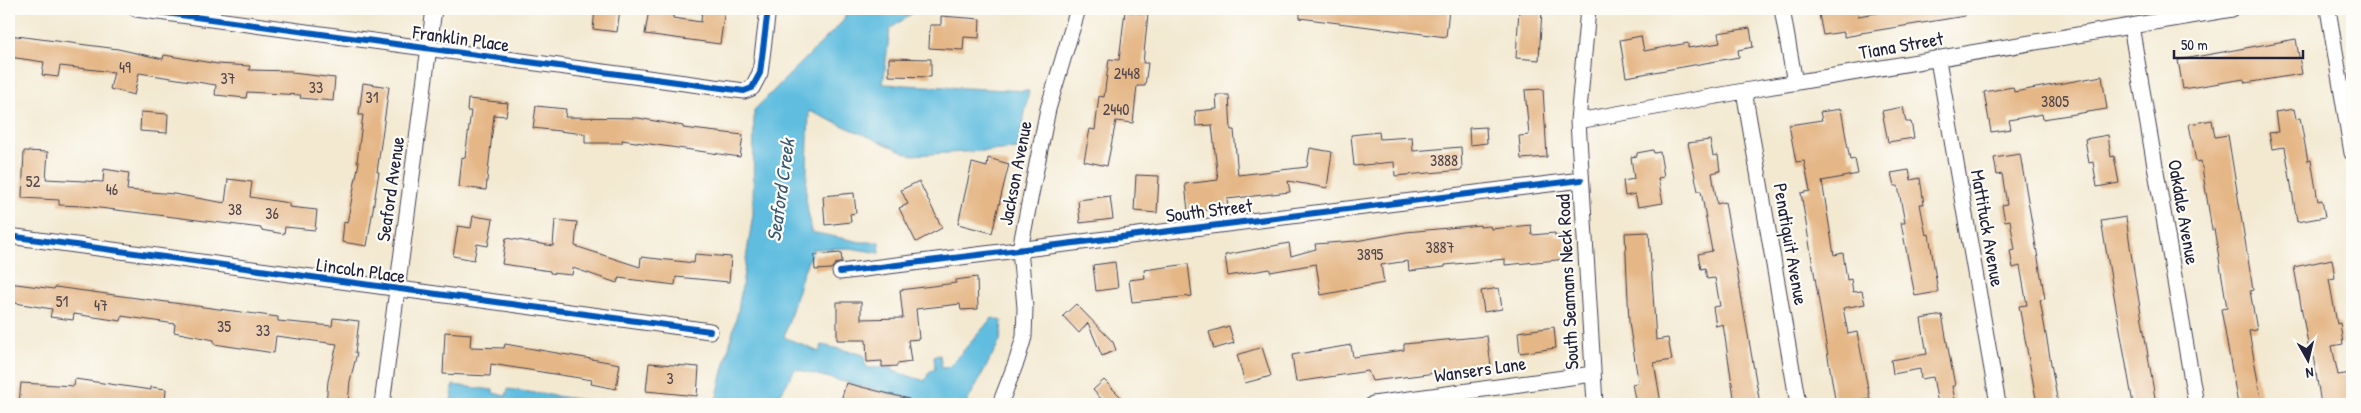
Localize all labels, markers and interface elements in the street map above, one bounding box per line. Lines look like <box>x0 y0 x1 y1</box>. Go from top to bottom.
street label: Franklin Place <box>410 18 511 58</box>
street label: Tiana Street <box>1857 25 1946 65</box>
scale bar <box>2174 28 2302 60</box>
text: 50 m <box>2181 34 2208 55</box>
house number: 49 <box>119 56 131 78</box>
house number: 2448 <box>1114 62 1140 84</box>
house number: 37 <box>220 67 236 89</box>
house number: 33 <box>309 76 323 98</box>
house number: 31 <box>366 86 379 108</box>
house number: 3805 <box>2041 90 2069 112</box>
house number: 2440 <box>1103 98 1129 120</box>
street label: Jackson Avenue <box>992 118 1038 227</box>
street label: Seaford Avenue <box>370 135 410 243</box>
water label: Seaford Creek <box>759 135 801 243</box>
house number: 3888 <box>1430 149 1458 171</box>
street label: Oakdale Avenue <box>2162 158 2206 267</box>
street label: Mattituck Avenue <box>1965 168 2011 289</box>
house number: 52 <box>26 170 41 192</box>
house number: 46 <box>106 178 118 200</box>
street label: Penatiquit Avenue <box>1767 181 1815 307</box>
street label: South Street <box>1164 192 1254 228</box>
street label: South Seamans Neck Road <box>1549 193 1585 370</box>
house number: 38 <box>228 198 242 220</box>
house number: 36 <box>265 202 279 224</box>
house number: 3887 <box>1426 236 1455 258</box>
house number: 3895 <box>1357 243 1384 265</box>
street label: Lincoln Place <box>315 251 408 289</box>
house number: 51 <box>56 290 68 312</box>
house number: 47 <box>94 294 108 316</box>
house number: 35 <box>217 315 231 337</box>
house number: 33 <box>256 319 270 341</box>
north arrow <box>2284 336 2334 386</box>
street label: Wansers Lane <box>1432 350 1528 388</box>
text: N <box>2304 363 2315 383</box>
house number: 3 <box>666 367 674 389</box>

